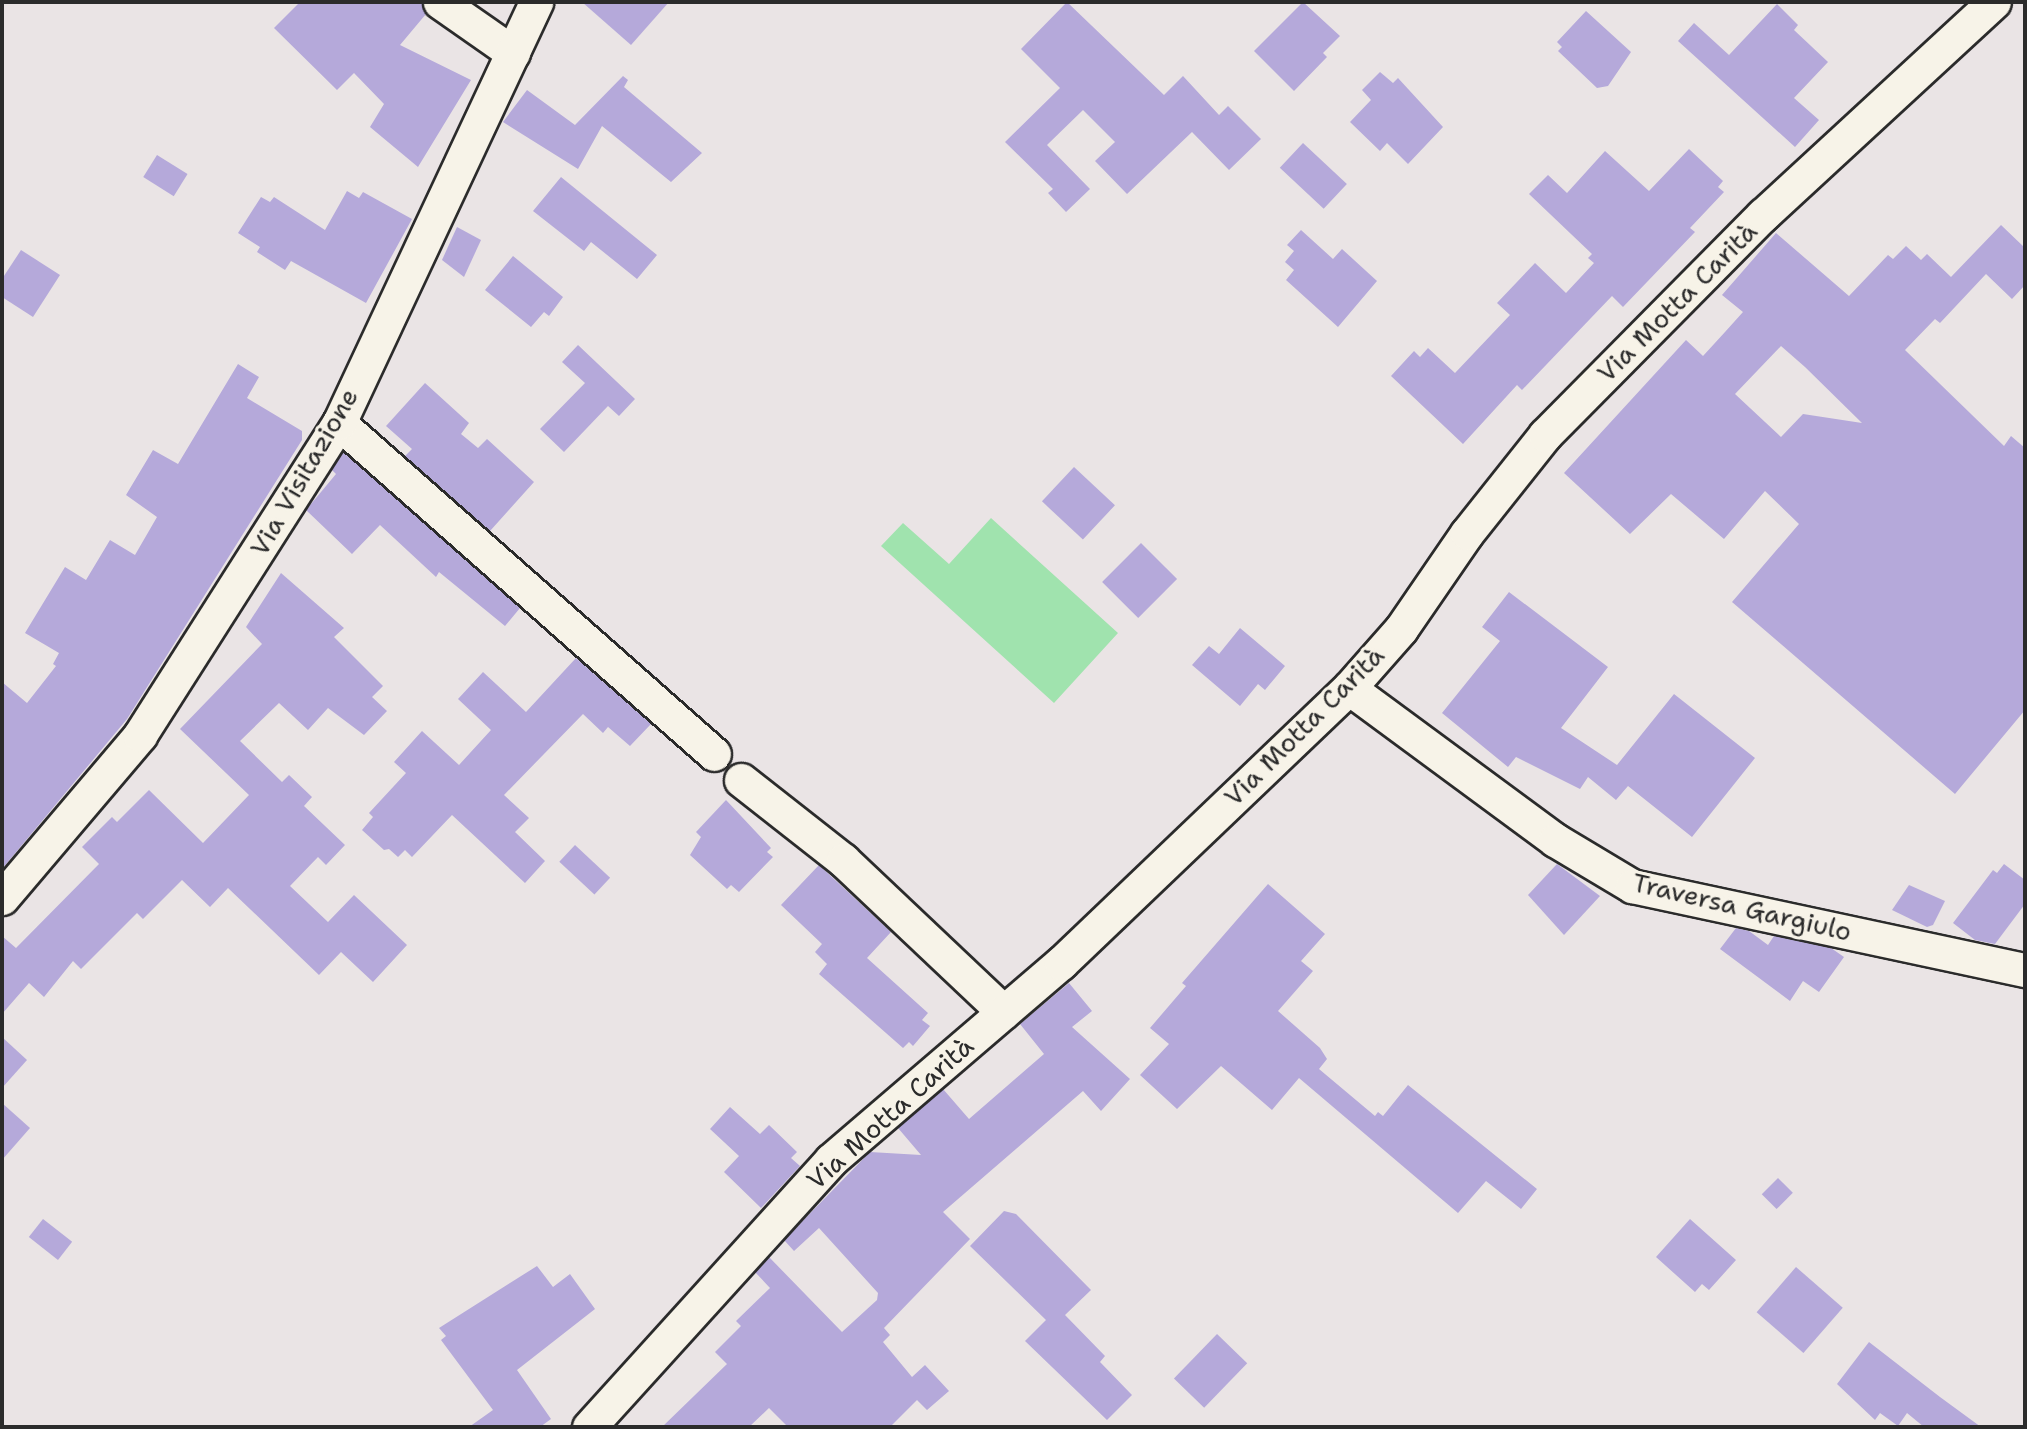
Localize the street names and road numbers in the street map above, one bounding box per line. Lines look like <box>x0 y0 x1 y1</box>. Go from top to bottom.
street label: Via Motta Carità <box>1591 216 1763 388</box>
street label: Via Visitazione <box>243 383 365 561</box>
street label: Via Motta Carità <box>1218 640 1390 812</box>
street label: Traversa Gargiulo <box>1630 867 1854 947</box>
street label: Via Motta Carità <box>800 1030 980 1196</box>

